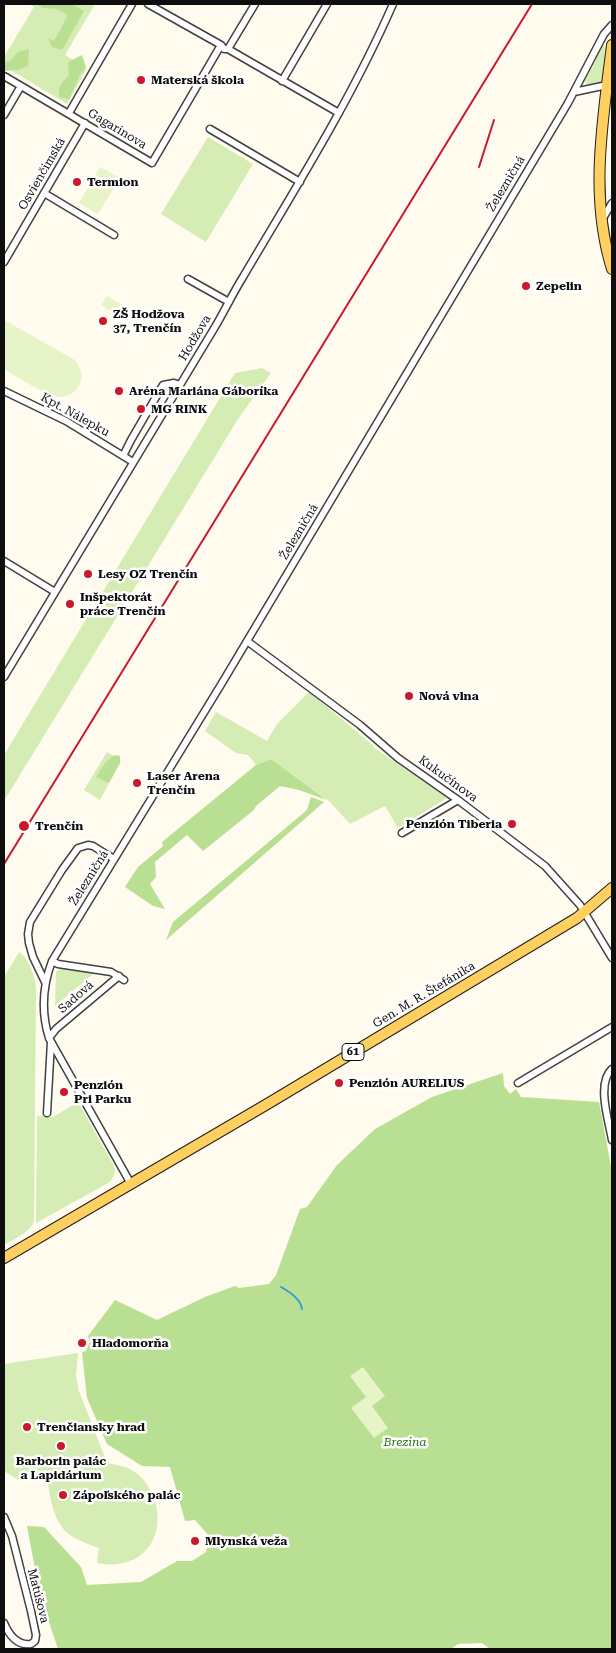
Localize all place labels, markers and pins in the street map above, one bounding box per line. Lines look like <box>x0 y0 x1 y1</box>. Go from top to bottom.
place label: Materská škola <box>151 73 244 87</box>
marker: Materská škola <box>135 74 147 86</box>
place label: Termion <box>87 175 139 189</box>
marker: Termion <box>71 176 83 188</box>
place label: Zepelin <box>536 279 582 293</box>
marker: Zepelin <box>520 280 532 292</box>
place label: ZŠ Hodžova 37, Trenčín <box>113 307 184 335</box>
marker: ZŠ Hodžova 37, Trenčín <box>97 315 109 327</box>
place label: Aréna Mariána Gáboríka <box>129 384 278 398</box>
marker: Aréna Mariána Gáboríka <box>113 385 125 397</box>
place label: MG RINK <box>151 402 207 416</box>
marker: MG RINK <box>135 403 147 415</box>
place label: Lesy OZ Trenčín <box>98 567 198 581</box>
marker: Lesy OZ Trenčín <box>82 568 94 580</box>
place label: Inšpektorát práce Trenčín <box>80 590 166 618</box>
marker: Inšpektorát práce Trenčín <box>64 598 76 610</box>
place label: Nová vlna <box>419 689 479 703</box>
marker: Nová vlna <box>403 690 415 702</box>
place label: Laser Arena Trenčín <box>147 769 220 797</box>
marker: Laser Arena Trenčín <box>131 777 143 789</box>
place label: Penzión Tiberia <box>406 817 502 831</box>
marker: Penzión Tiberia <box>506 818 518 830</box>
marker: Trenčín <box>17 819 31 833</box>
place label: Trenčín <box>35 819 83 833</box>
place label: Penzión AURELIUS <box>349 1076 464 1090</box>
marker: Penzión AURELIUS <box>333 1077 345 1089</box>
place label: Penzión Pri Parku <box>74 1078 131 1106</box>
marker: Penzión Pri Parku <box>58 1086 70 1098</box>
place label: Hladomorňa <box>92 1336 168 1350</box>
marker: Hladomorňa <box>76 1337 88 1349</box>
place label: Trenčiansky hrad <box>37 1420 145 1434</box>
marker: Trenčiansky hrad <box>21 1421 33 1433</box>
marker: Barborin palác a Lapidárium <box>55 1440 67 1452</box>
place label: Barborin palác a Lapidárium <box>16 1454 106 1482</box>
place label: Zápoľského palác <box>73 1488 180 1502</box>
marker: Zápoľského palác <box>57 1489 69 1501</box>
place label: Mlynská veža <box>205 1534 287 1548</box>
marker: Mlynská veža <box>189 1535 201 1547</box>

